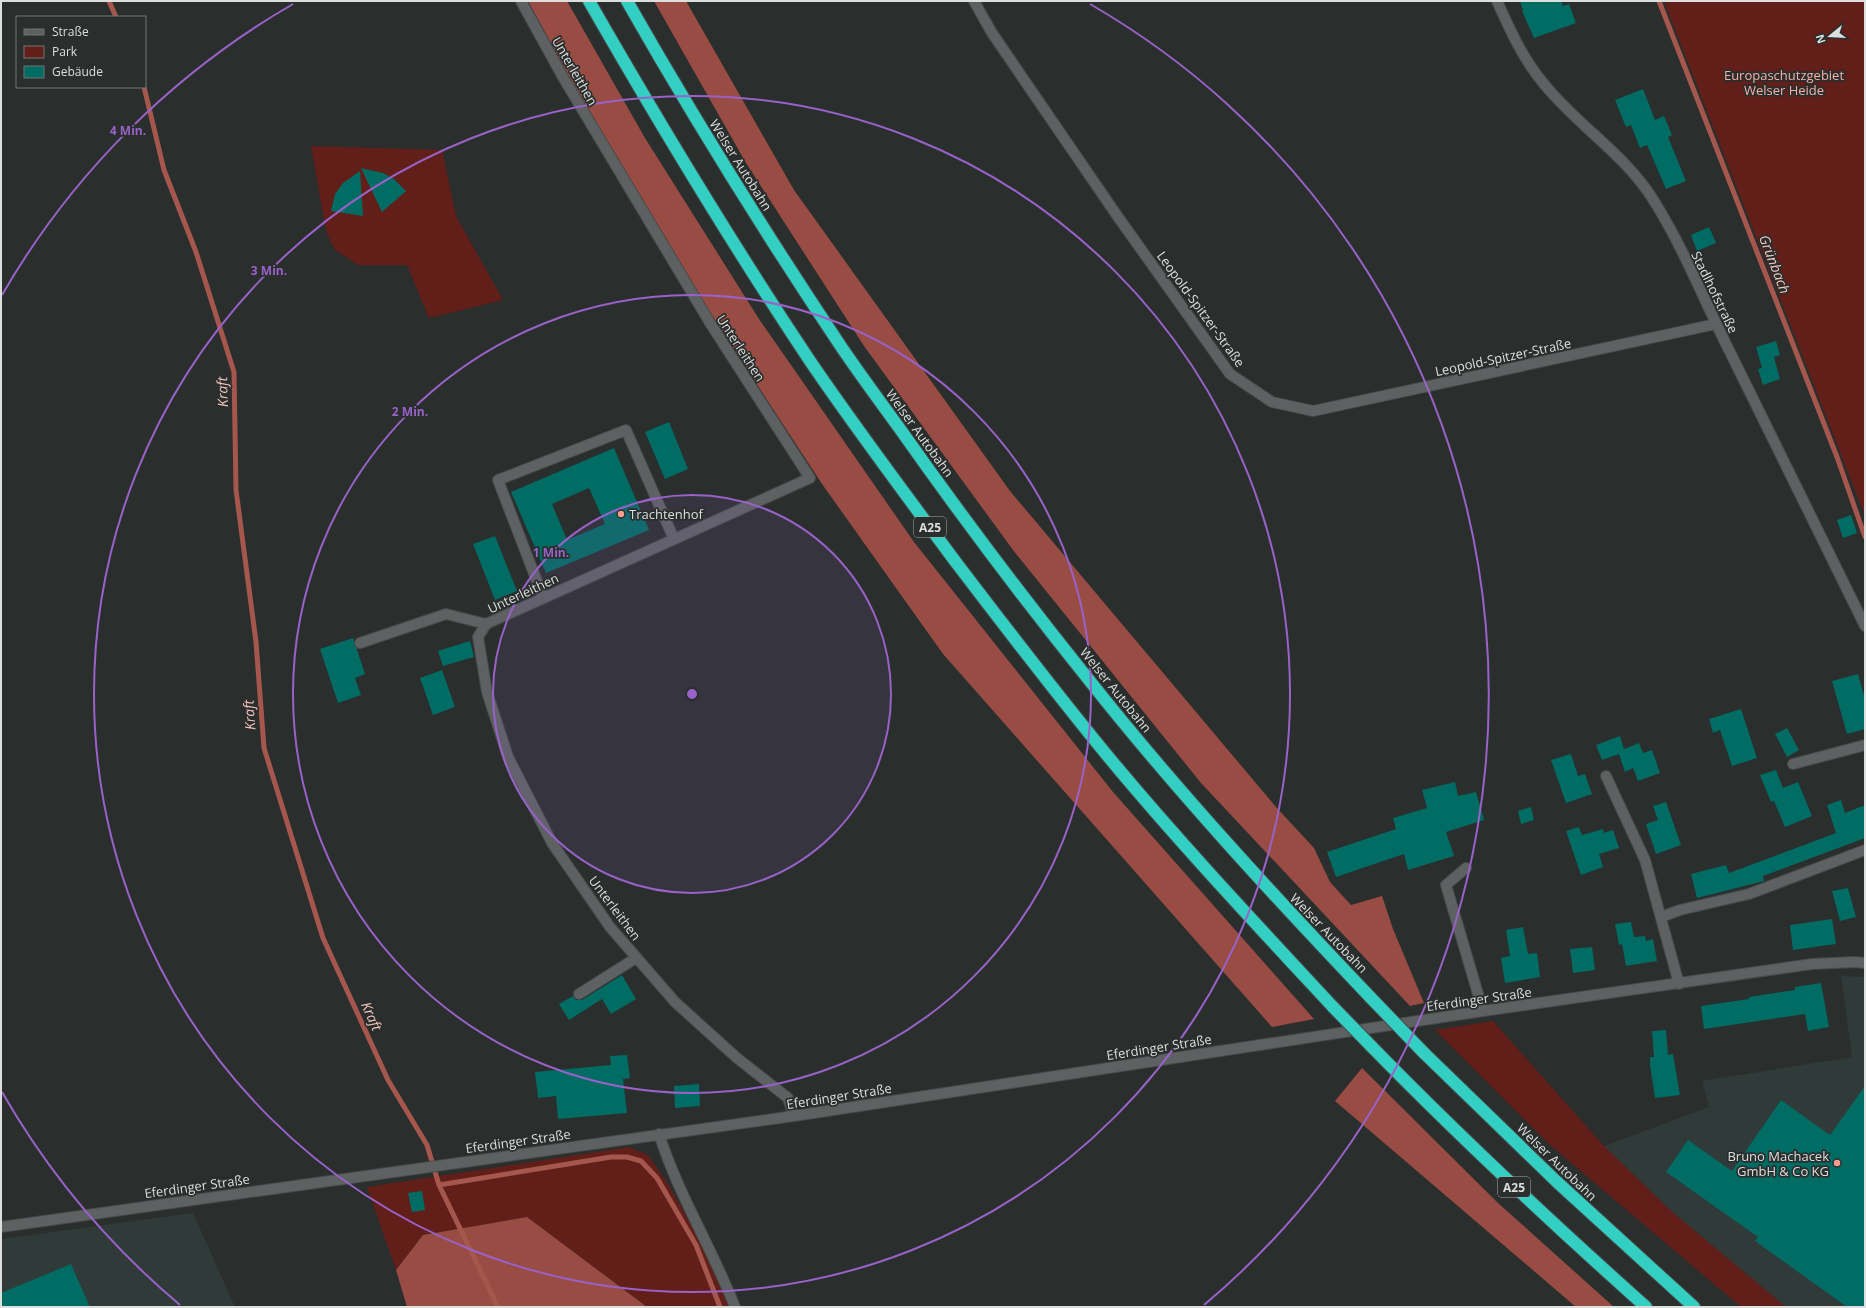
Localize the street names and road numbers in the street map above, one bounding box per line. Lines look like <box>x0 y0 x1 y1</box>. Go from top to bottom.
street label: Unterleithen <box>548 33 602 109</box>
street label: Welser Autobahn <box>706 116 776 214</box>
street label: Leopold-Spitzer-Straße <box>1153 248 1249 370</box>
street label: Stadlhofstraße <box>1687 248 1743 336</box>
street label: Unterleithen <box>713 311 769 385</box>
street label: Leopold-Spitzer-Straße <box>1433 334 1573 380</box>
street label: Welser Autobahn <box>882 385 958 481</box>
road number: A25 <box>914 517 946 537</box>
street label: Unterleithen <box>485 569 561 617</box>
street label: Welser Autobahn <box>1076 644 1156 736</box>
street label: Unterleithen <box>585 872 645 944</box>
street label: Welser Autobahn <box>1286 889 1372 977</box>
street label: Eferdinger Straße <box>1425 983 1533 1015</box>
street label: Eferdinger Straße <box>1105 1030 1213 1064</box>
street label: Eferdinger Straße <box>785 1079 893 1113</box>
street label: Welser Autobahn <box>1513 1119 1601 1205</box>
street label: Eferdinger Straße <box>464 1125 572 1157</box>
street label: Eferdinger Straße <box>143 1170 251 1202</box>
road number: A25 <box>1498 1177 1530 1197</box>

